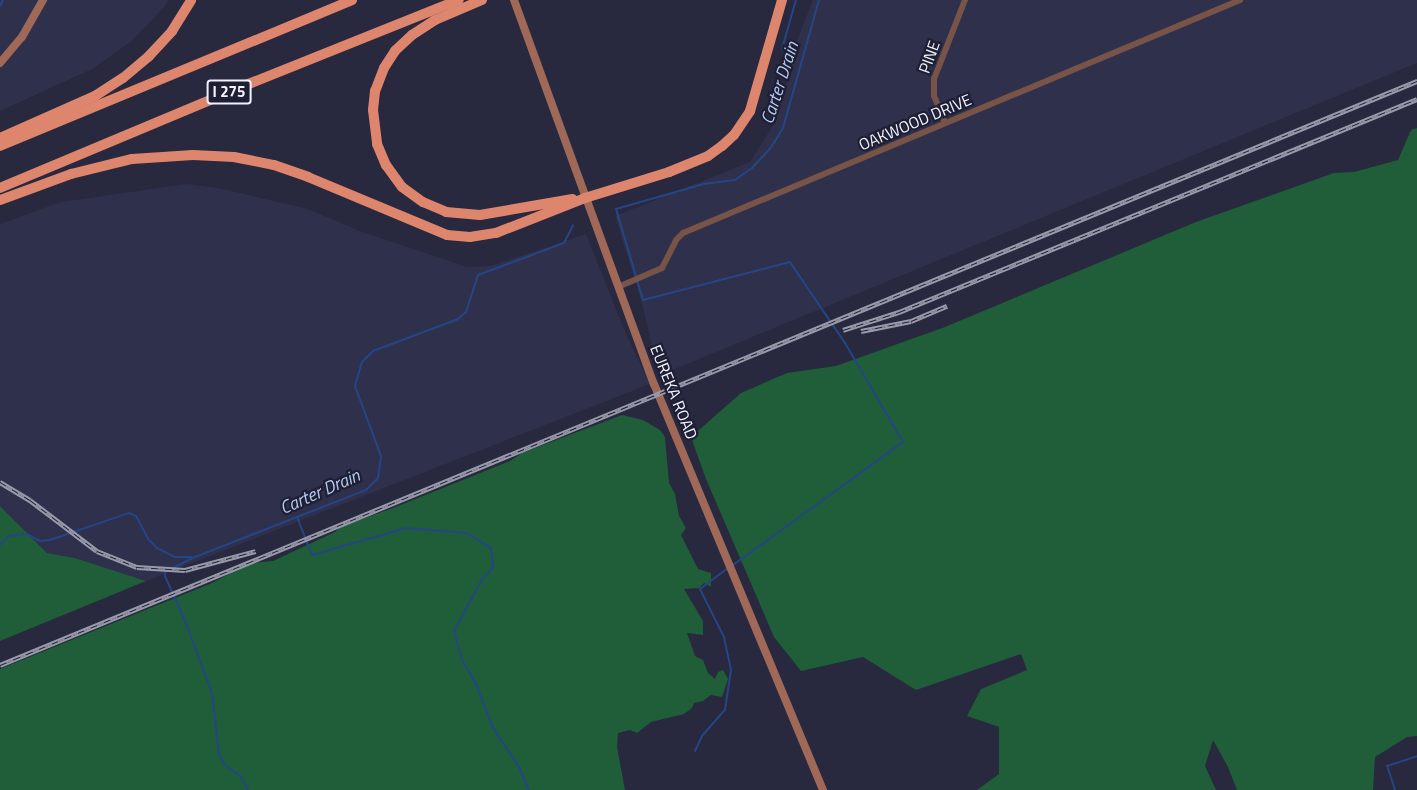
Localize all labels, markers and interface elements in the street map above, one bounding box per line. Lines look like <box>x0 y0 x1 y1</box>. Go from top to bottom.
street label: PINE <box>914 38 944 76</box>
water label: Carter Drain <box>757 39 803 127</box>
road number: I 275 <box>206 80 252 104</box>
street label: OAKWOOD DRIVE <box>856 90 974 154</box>
street label: EUREKA ROAD <box>646 342 702 442</box>
water label: Carter Drain <box>277 465 363 519</box>

